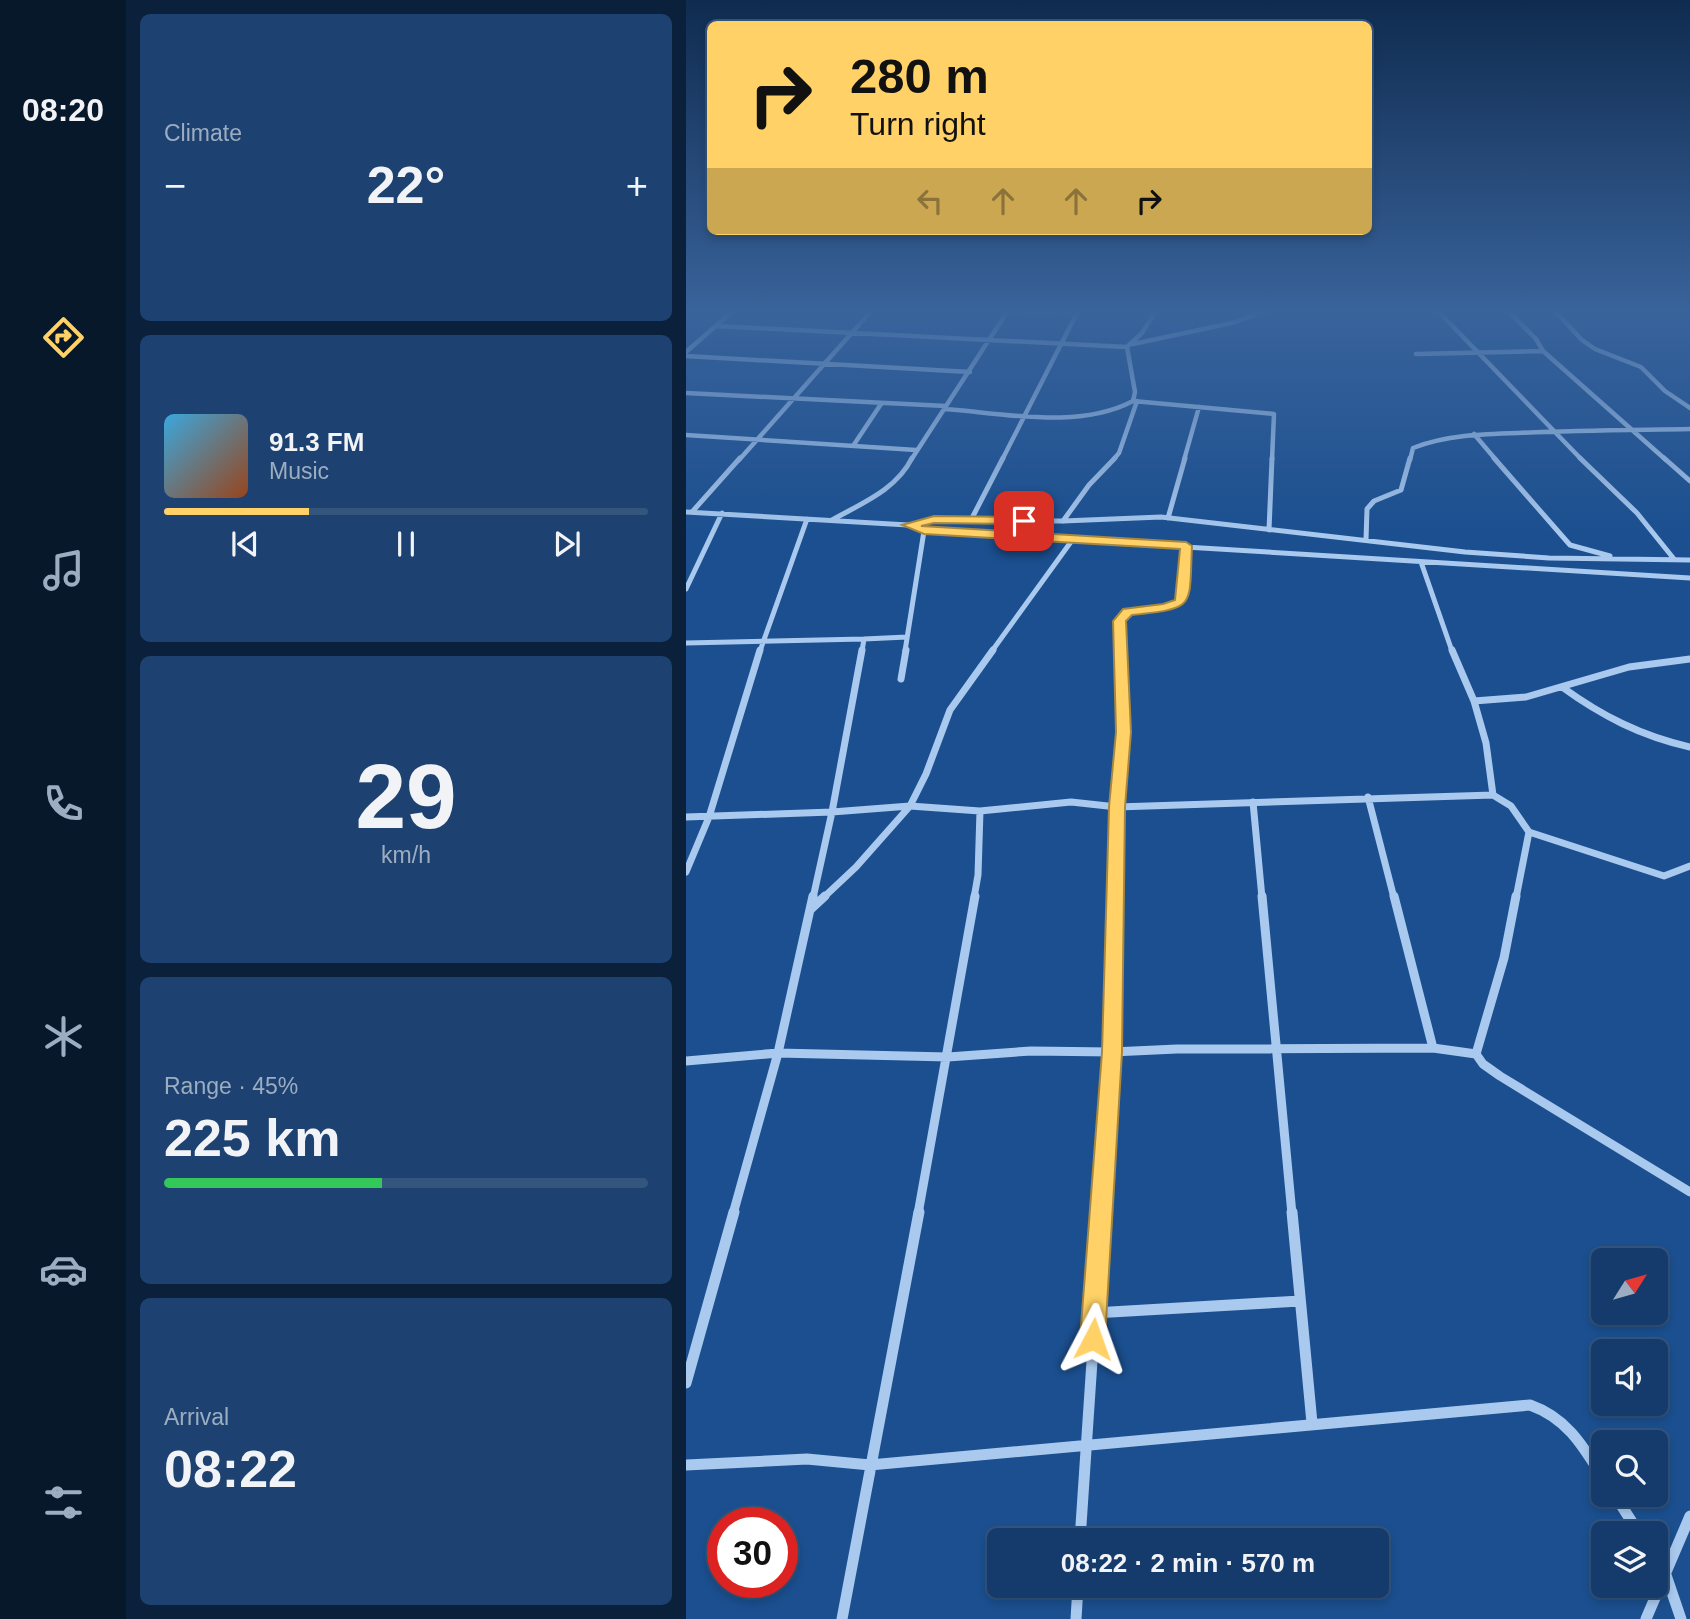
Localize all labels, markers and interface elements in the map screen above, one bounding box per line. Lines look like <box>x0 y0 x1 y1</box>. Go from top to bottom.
icon: right <box>735 49 826 140</box>
text: 280 m <box>850 49 989 103</box>
text: 08:20 <box>22 92 104 128</box>
text: Turn right <box>850 106 986 142</box>
text: Climate <box>164 120 242 146</box>
text: 22° <box>367 156 445 214</box>
text: − <box>164 165 186 207</box>
text: + <box>626 165 648 207</box>
icon: left <box>911 182 949 220</box>
icon: ahead <box>984 182 1022 220</box>
icon: ahead <box>1057 182 1095 220</box>
icon: right <box>1130 182 1168 220</box>
icon: directions <box>39 313 88 362</box>
text: 91.3 FM <box>269 427 364 457</box>
text: Music <box>269 458 329 484</box>
pin <box>994 491 1054 551</box>
icon: arrive <box>1005 502 1043 540</box>
icon: previous <box>226 525 264 563</box>
icon: pause <box>387 525 425 563</box>
icon: next <box>548 525 586 563</box>
icon: music <box>39 546 88 595</box>
text: 29 <box>355 746 457 847</box>
icon: phone <box>39 779 88 828</box>
text: km/h <box>381 842 431 868</box>
icon: climate <box>39 1012 88 1061</box>
text: Range · 45% <box>164 1073 298 1099</box>
text: 225 km <box>164 1109 340 1167</box>
icon: car <box>39 1245 88 1294</box>
north arrow <box>1591 1248 1668 1325</box>
map controls <box>1591 1248 1668 1598</box>
position arrow <box>1056 1302 1130 1376</box>
button: sound <box>1591 1339 1668 1416</box>
text: Arrival <box>164 1404 229 1430</box>
button: search <box>1591 1430 1668 1507</box>
text: 08:22 <box>164 1440 297 1498</box>
icon: filters <box>39 1478 88 1527</box>
speed limit sign: 30 <box>707 1507 798 1598</box>
button: layers <box>1591 1521 1668 1598</box>
text: 08:22 · 2 min · 570 m <box>1061 1548 1315 1578</box>

